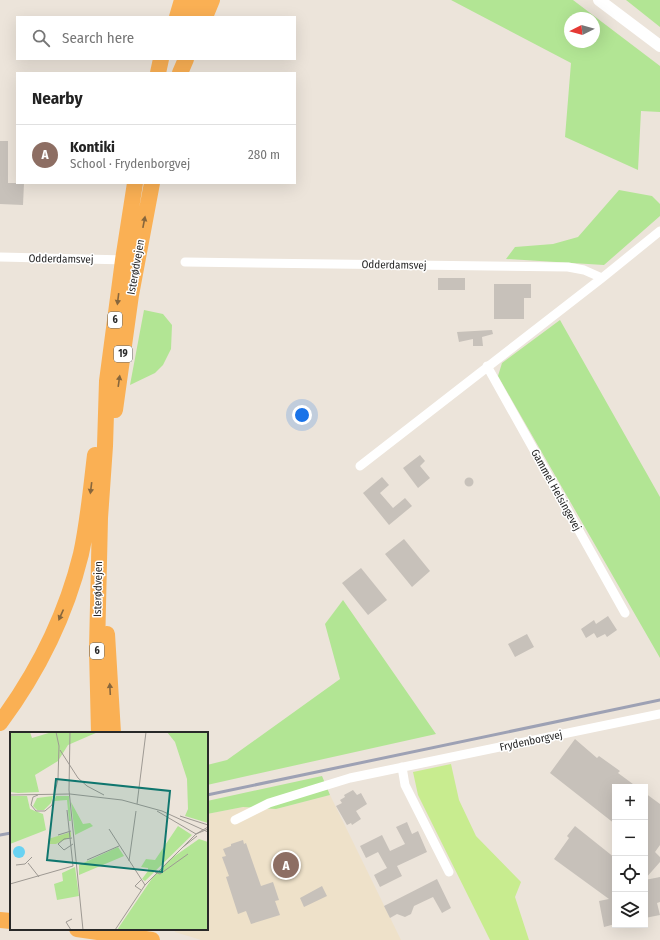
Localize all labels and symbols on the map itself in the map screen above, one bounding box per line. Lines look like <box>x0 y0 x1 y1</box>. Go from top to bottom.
north arrow <box>564 12 600 48</box>
one-way arrow <box>141 216 147 229</box>
street label: Isterødvejen <box>125 238 147 296</box>
street label: Odderdamsvej <box>28 252 94 266</box>
street label: Odderdamsvej <box>361 258 427 272</box>
one-way arrow <box>115 293 121 305</box>
road number: 6 <box>108 312 122 328</box>
road number: 19 <box>114 346 132 362</box>
one-way arrow <box>116 375 122 387</box>
your location <box>292 405 312 425</box>
street label: Gammel Helsingevej <box>528 447 584 533</box>
one-way arrow <box>87 482 94 494</box>
street label: Isterødvejen <box>91 561 105 617</box>
one-way arrow <box>58 609 64 621</box>
road number: 6 <box>90 643 104 659</box>
one-way arrow <box>107 682 113 695</box>
street label: Frydenborgvej <box>498 728 564 754</box>
inset map <box>10 732 208 930</box>
pin: A <box>273 850 299 880</box>

